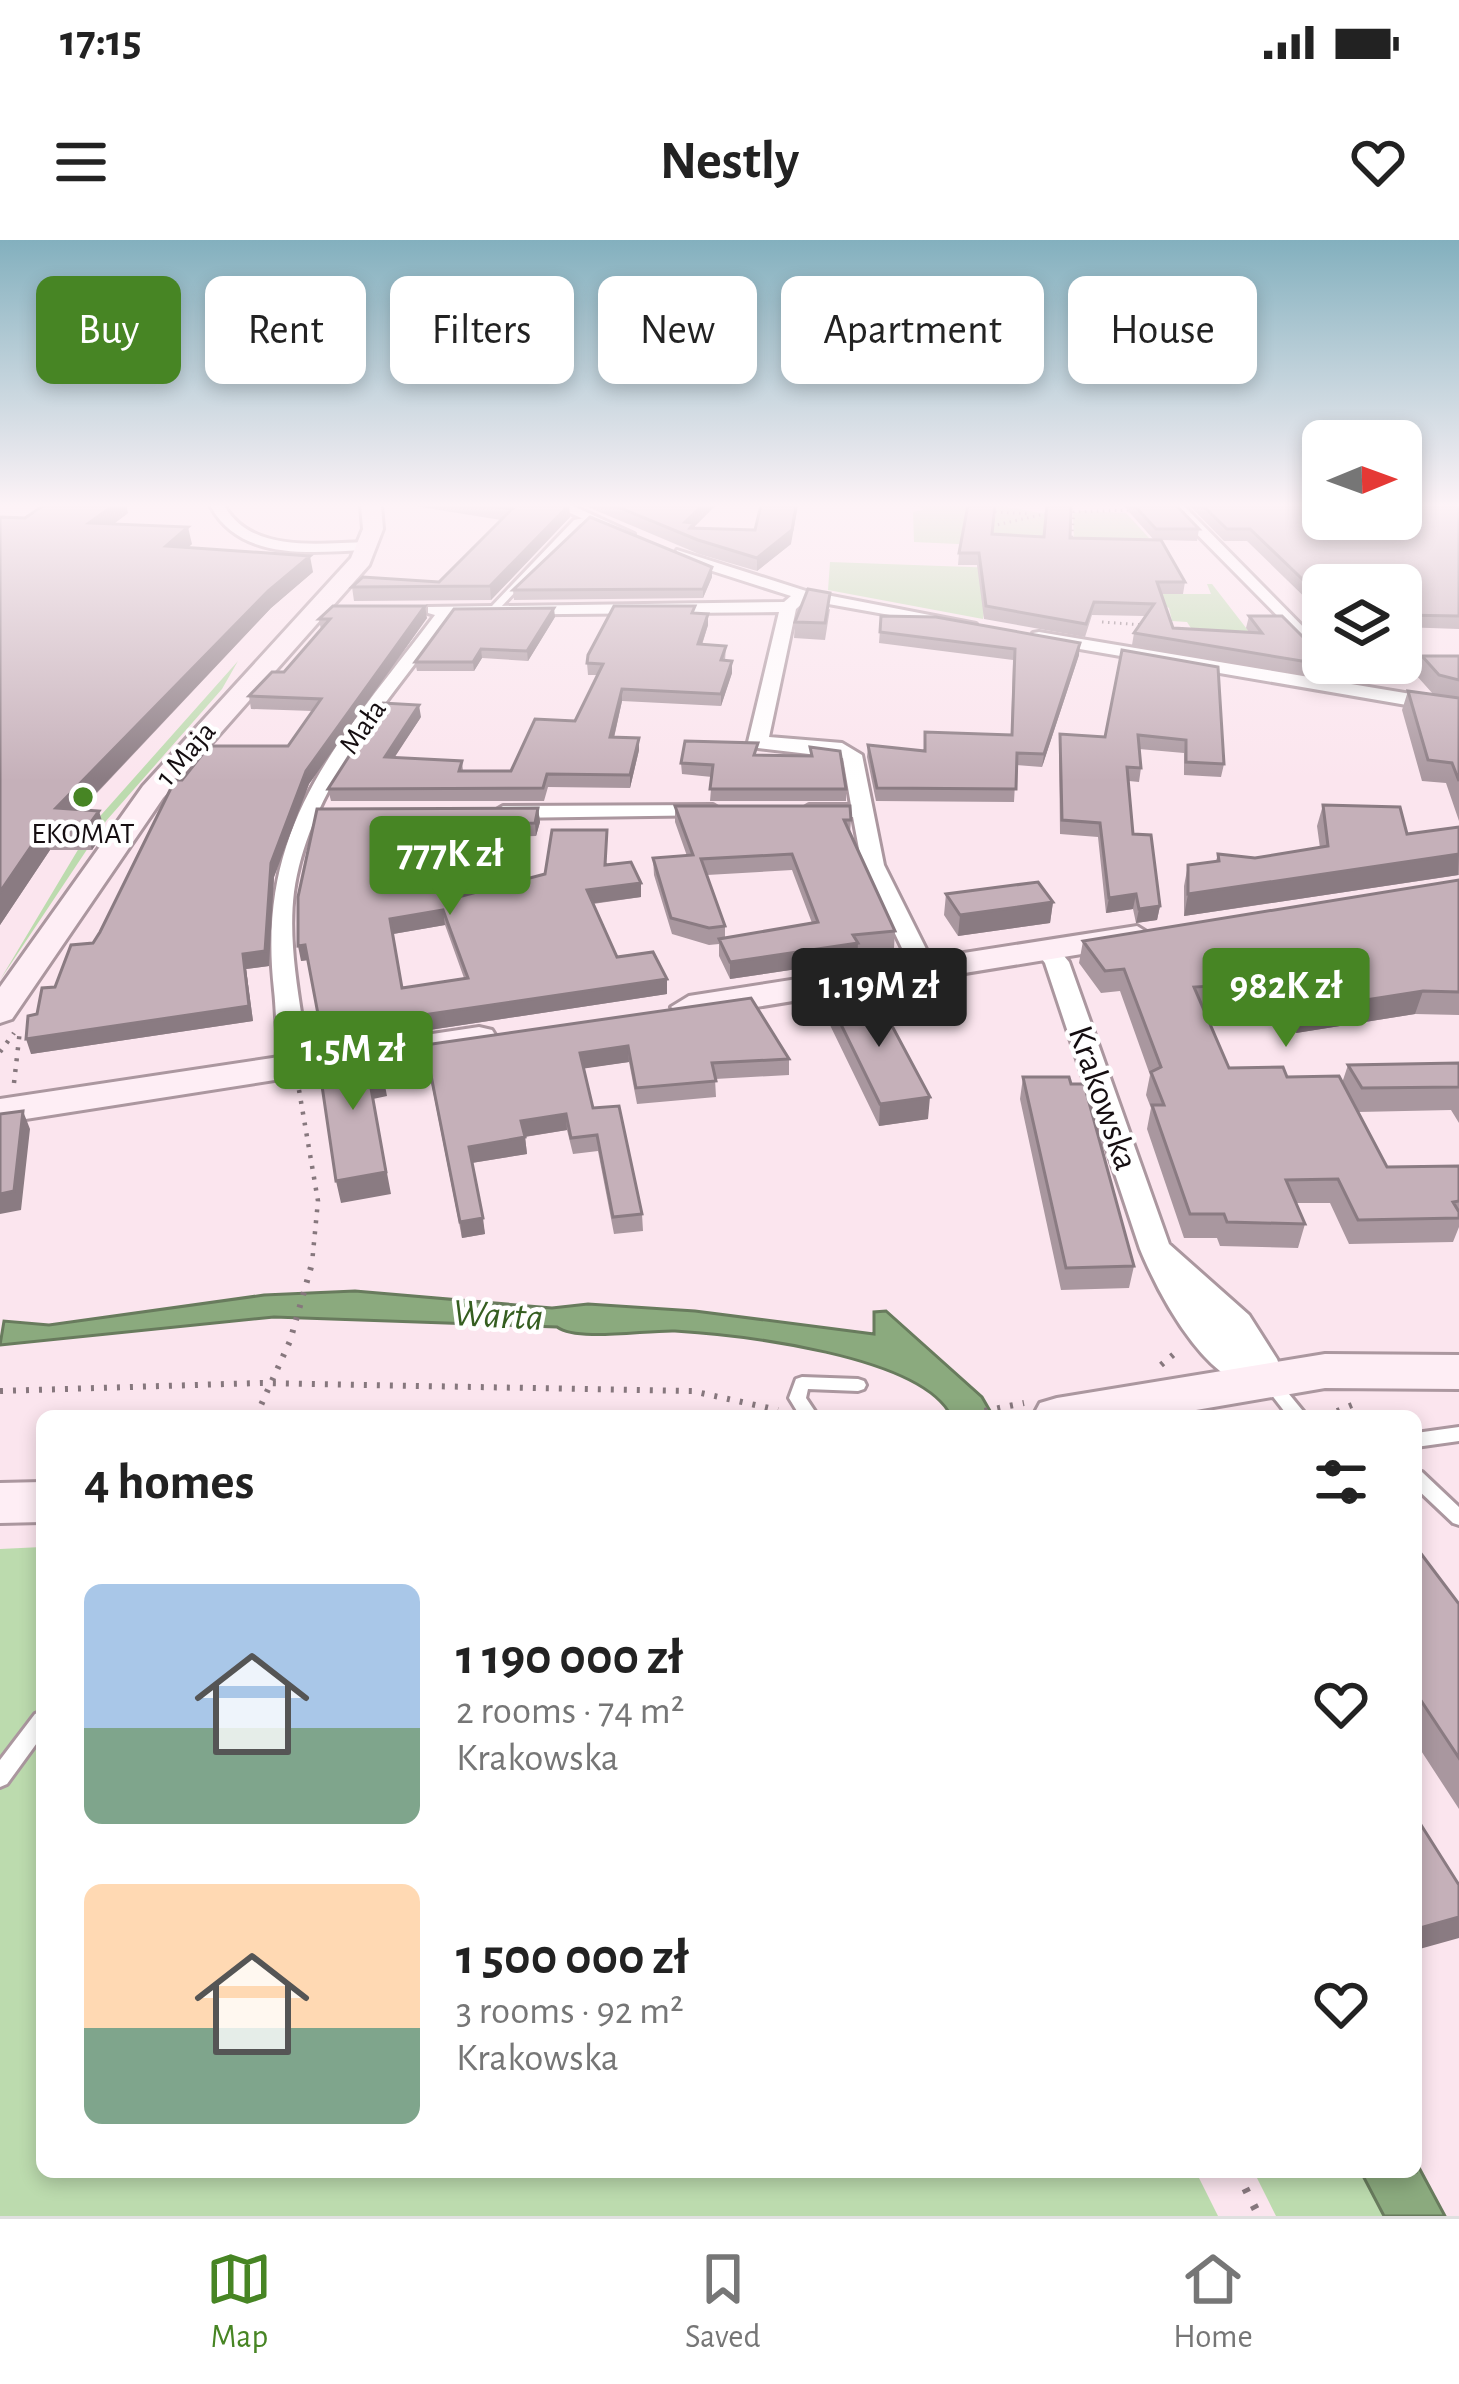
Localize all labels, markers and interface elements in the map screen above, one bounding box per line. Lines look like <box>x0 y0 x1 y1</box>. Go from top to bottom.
text: 17:15 <box>60 19 142 64</box>
icon: menu <box>48 129 114 195</box>
icon: heart <box>1345 129 1411 195</box>
text: Nestly <box>660 135 799 189</box>
chip: Buy <box>36 276 181 384</box>
chip: Rent <box>205 276 366 384</box>
chip: Filters <box>390 276 574 384</box>
chip: New <box>598 276 757 384</box>
chip: Apartment <box>781 276 1044 384</box>
chip: House <box>1068 276 1257 384</box>
north arrow <box>1302 420 1422 540</box>
map controls <box>1302 420 1422 684</box>
button: layers <box>1302 564 1422 684</box>
street label: Mała <box>334 694 392 760</box>
street label: 1 Maja <box>150 716 222 792</box>
marker: EKOMAT <box>70 784 96 810</box>
pin: 777K zł <box>339 816 561 918</box>
place label: EKOMAT <box>31 819 135 849</box>
text: 777K zł <box>397 835 503 874</box>
pin: 1.19M zł <box>755 948 1003 1050</box>
pin: 982K zł <box>1175 948 1397 1050</box>
text: 1.19M zł <box>819 967 939 1006</box>
text: 982K zł <box>1230 967 1342 1006</box>
pin: 1.5M zł <box>242 1011 464 1113</box>
street label: Krakowska <box>1062 1021 1144 1175</box>
text: 1.5M zł <box>301 1030 405 1069</box>
water label: Warta <box>452 1294 544 1338</box>
icon: filters <box>1308 1449 1374 1515</box>
text: 4 homes <box>84 1457 254 1508</box>
icon: home <box>180 1632 324 1776</box>
text: 1 190 000 zł <box>456 1632 683 1683</box>
icon: heart <box>1308 1671 1374 1737</box>
text: 2 rooms · 74 m² <box>456 1692 684 1731</box>
text: Krakowska <box>456 1739 619 1778</box>
icon: home <box>180 1932 324 2076</box>
text: 1 500 000 zł <box>456 1932 689 1983</box>
icon: heart <box>1308 1971 1374 2037</box>
text: 3 rooms · 92 m² <box>456 1992 684 2031</box>
text: Krakowska <box>456 2039 619 2078</box>
tab: Map <box>206 2246 272 2358</box>
tab: Saved <box>685 2246 761 2358</box>
tab: Home <box>1173 2246 1253 2358</box>

